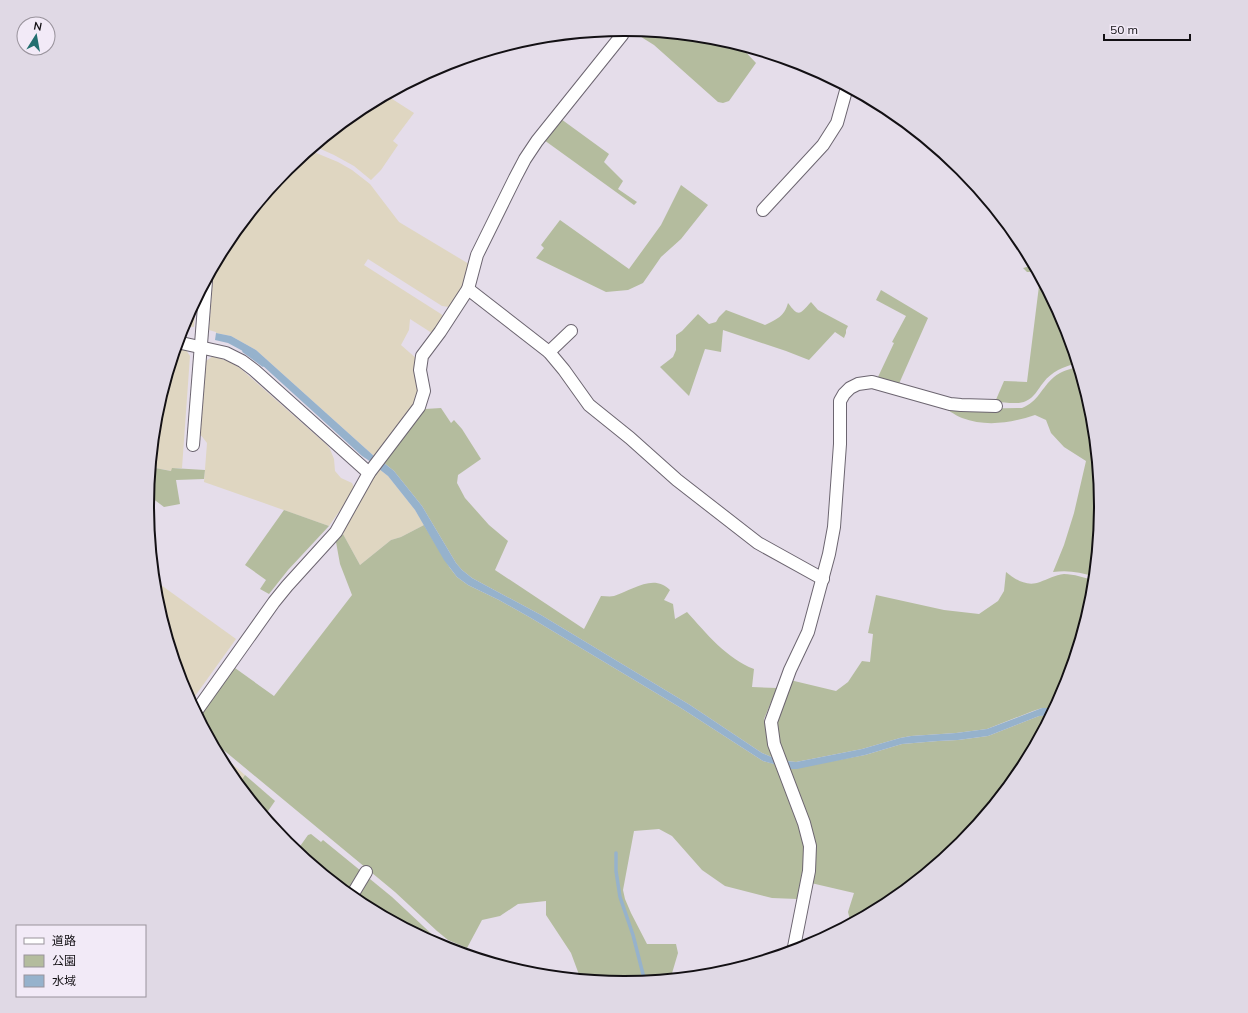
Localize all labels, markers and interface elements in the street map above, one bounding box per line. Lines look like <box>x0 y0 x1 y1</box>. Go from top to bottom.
north arrow <box>16 16 56 56</box>
scale bar <box>1104 16 1190 42</box>
text: N <box>32 19 43 34</box>
text: 50 m <box>1110 22 1138 37</box>
legend <box>16 925 146 997</box>
text: 道路 <box>52 933 76 948</box>
text: 公園 <box>52 953 76 968</box>
text: 水域 <box>52 973 76 988</box>

